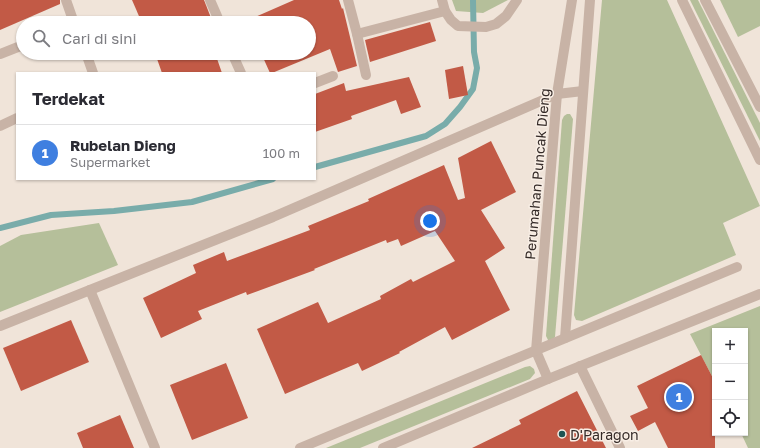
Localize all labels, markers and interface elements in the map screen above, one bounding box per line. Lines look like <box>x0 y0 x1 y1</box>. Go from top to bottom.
search box <box>16 16 316 60</box>
icon: search <box>30 27 52 49</box>
text: Cari di sini <box>62 29 137 47</box>
text: Terdekat <box>32 88 105 109</box>
street label: Perumahan Puncak Dieng <box>521 88 553 260</box>
text: Rubelan Dieng <box>70 136 176 154</box>
text: 1 <box>42 145 48 161</box>
text: 100 m <box>263 145 300 161</box>
text: Supermarket <box>70 154 151 170</box>
your location <box>420 211 440 231</box>
map controls <box>712 328 748 436</box>
button: + <box>712 328 748 364</box>
button: − <box>712 364 748 400</box>
pin: 1 <box>666 382 692 412</box>
button: locate <box>712 400 748 436</box>
place label: D'Paragon <box>570 426 639 443</box>
marker: D'Paragon <box>557 429 567 439</box>

